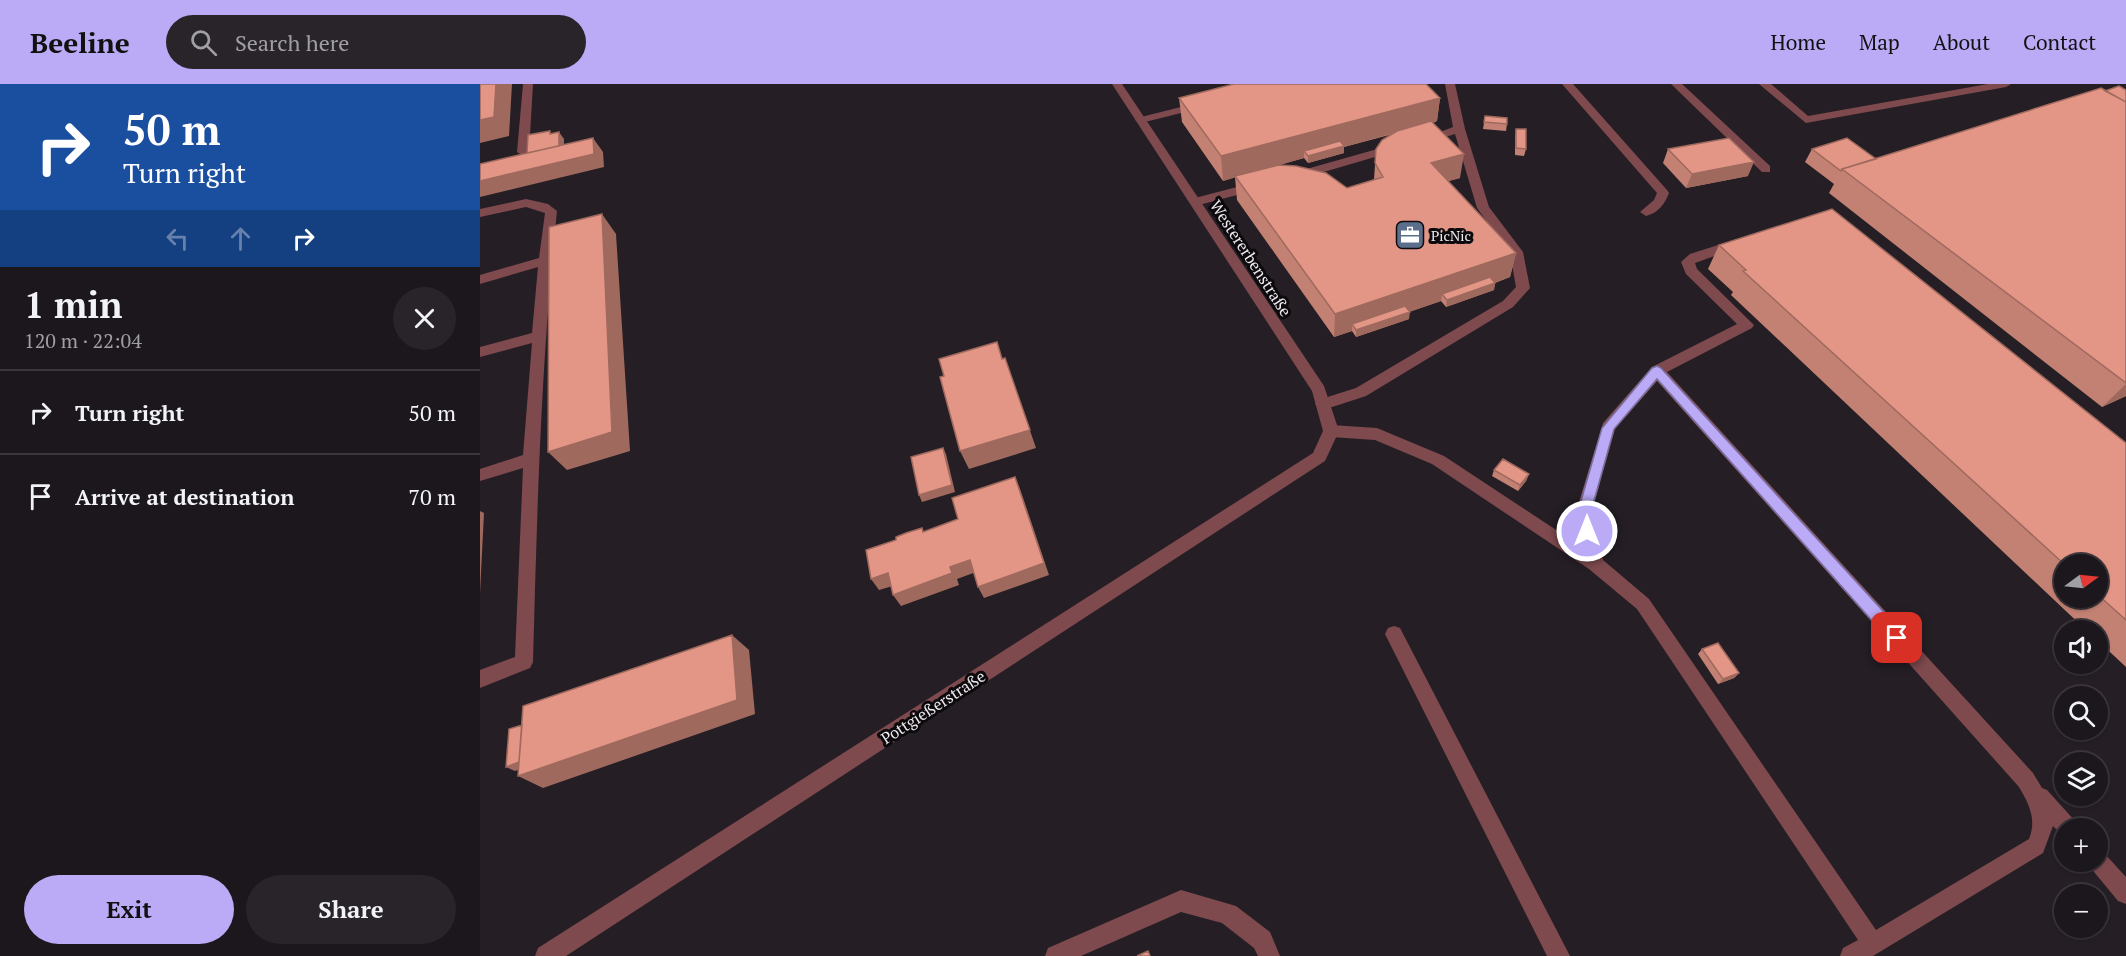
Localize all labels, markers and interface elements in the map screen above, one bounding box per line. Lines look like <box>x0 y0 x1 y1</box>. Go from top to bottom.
search box <box>166 15 586 69</box>
text: Beeline <box>30 24 130 61</box>
icon: search <box>187 26 220 59</box>
text: Search here <box>235 28 349 57</box>
text: Home <box>1770 28 1826 56</box>
text: Map <box>1859 28 1900 56</box>
text: About <box>1933 28 1990 56</box>
text: Contact <box>2023 28 2096 56</box>
text: 50 m <box>123 101 221 157</box>
icon: right <box>24 108 102 186</box>
text: Turn right <box>123 155 246 191</box>
street label: Westererbenstraße <box>1205 195 1297 321</box>
office icon: PicNic <box>1394 219 1426 251</box>
icon: left <box>161 222 194 255</box>
icon: ahead <box>224 222 257 255</box>
icon: right <box>287 222 320 255</box>
place label: PicNic <box>1431 226 1471 245</box>
text: 1 min <box>24 281 122 328</box>
button: close <box>393 287 456 350</box>
text: 120 m · 22:04 <box>24 327 142 354</box>
icon: right <box>24 396 57 429</box>
text: Turn right <box>75 398 184 427</box>
text: 50 m <box>408 398 456 427</box>
icon: arrive <box>24 480 57 513</box>
text: Arrive at destination <box>75 482 294 511</box>
text: 70 m <box>408 482 456 511</box>
position arrow <box>1555 499 1619 563</box>
north arrow <box>2054 554 2108 608</box>
map controls <box>2054 554 2108 938</box>
pin <box>1871 612 1922 663</box>
button: sound <box>2054 620 2108 674</box>
icon: arrive <box>1880 621 1913 654</box>
street label: Pottgießerstraße <box>876 665 990 749</box>
button: search <box>2054 686 2108 740</box>
button: layers <box>2054 752 2108 806</box>
button: + <box>2054 818 2108 872</box>
button: Exit <box>24 875 234 944</box>
button: Share <box>246 875 456 944</box>
button: − <box>2054 884 2108 938</box>

